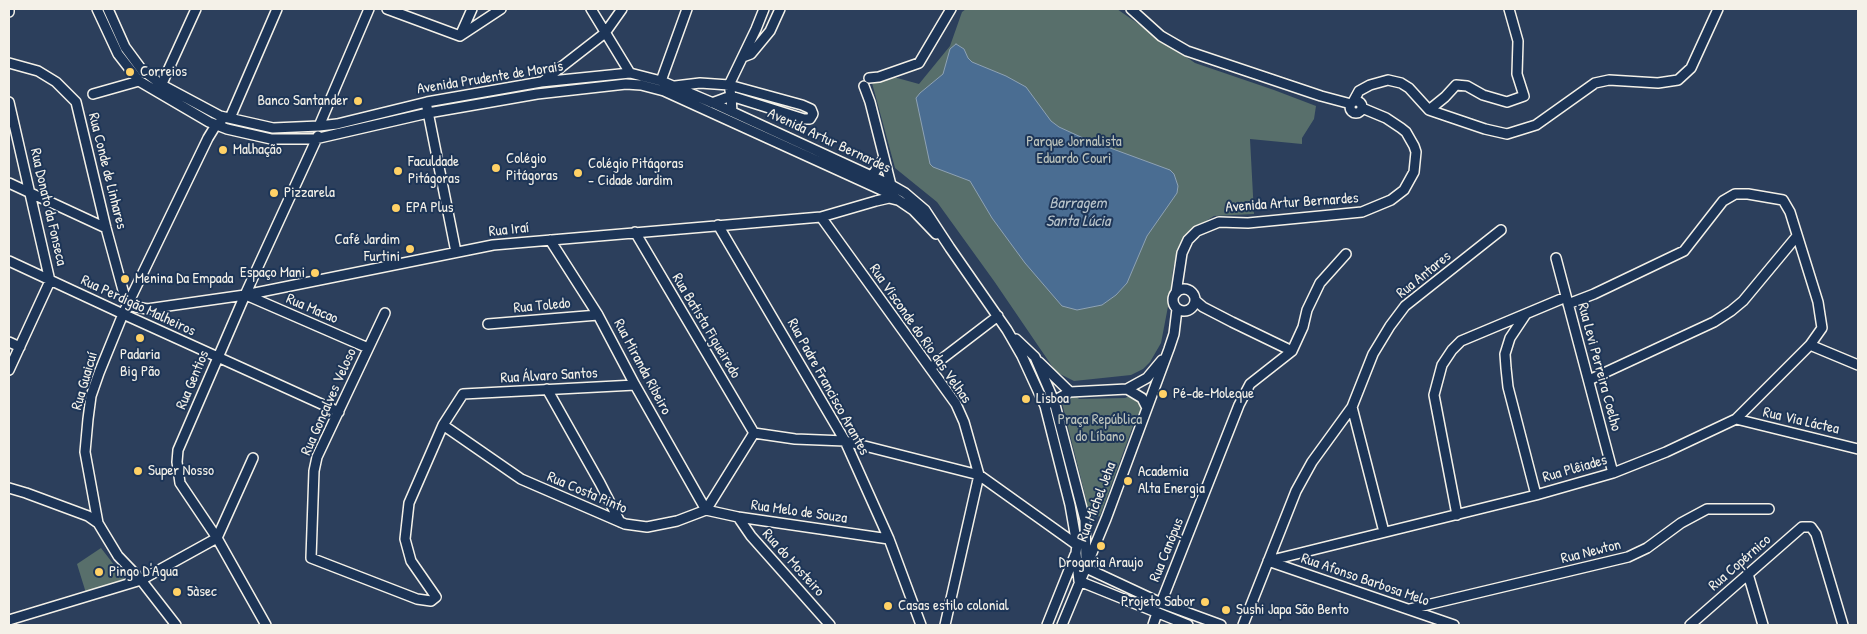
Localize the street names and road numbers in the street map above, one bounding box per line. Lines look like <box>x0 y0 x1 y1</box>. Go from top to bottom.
street label: Avenida Prudente de Morais <box>416 58 564 98</box>
street label: Avenida Artur Bernardes <box>765 105 893 177</box>
street label: Rua Conde de Linhares <box>84 111 130 231</box>
street label: Rua Donato da Fonseca <box>26 147 70 267</box>
street label: Avenida Artur Bernardes <box>1225 189 1359 217</box>
street label: Rua Iraí <box>488 219 530 241</box>
street label: Rua Antares <box>1393 248 1455 302</box>
street label: Rua Visconde do Rio das Velhas <box>865 261 975 407</box>
street label: Rua Batista Figueiredo <box>668 270 744 382</box>
street label: Rua Perdigão Malheiros <box>78 272 198 340</box>
street label: Rua Macao <box>283 290 341 328</box>
street label: Rua Toledo <box>513 295 571 317</box>
street label: Rua Levi Perreira Coelho <box>1573 301 1625 433</box>
street label: Rua Miranda Ribeiro <box>609 316 675 418</box>
street label: Rua Padre Francisco Arantes <box>783 316 873 458</box>
street label: Rua Gonçalves Veloso <box>297 346 361 458</box>
street label: Rua Gentios <box>173 348 213 412</box>
street label: Rua Guaicuí <box>68 350 102 412</box>
street label: Rua Álvaro Santos <box>500 364 598 388</box>
street label: Rua Via Láctea <box>1761 404 1841 438</box>
street label: Rua Plêiades <box>1541 451 1609 487</box>
street label: Rua Michel Jeha <box>1074 460 1120 544</box>
street label: Rua Costa Pinto <box>544 468 630 518</box>
street label: Rua Melo de Souza <box>750 496 848 528</box>
street label: Rua Canópus <box>1146 515 1188 585</box>
street label: Rua do Mosteiro <box>758 526 828 600</box>
street label: Rua Copérnico <box>1705 531 1775 595</box>
street label: Rua Newton <box>1559 536 1623 568</box>
street label: Rua Afonso Barbosa Melo <box>1299 550 1431 610</box>

